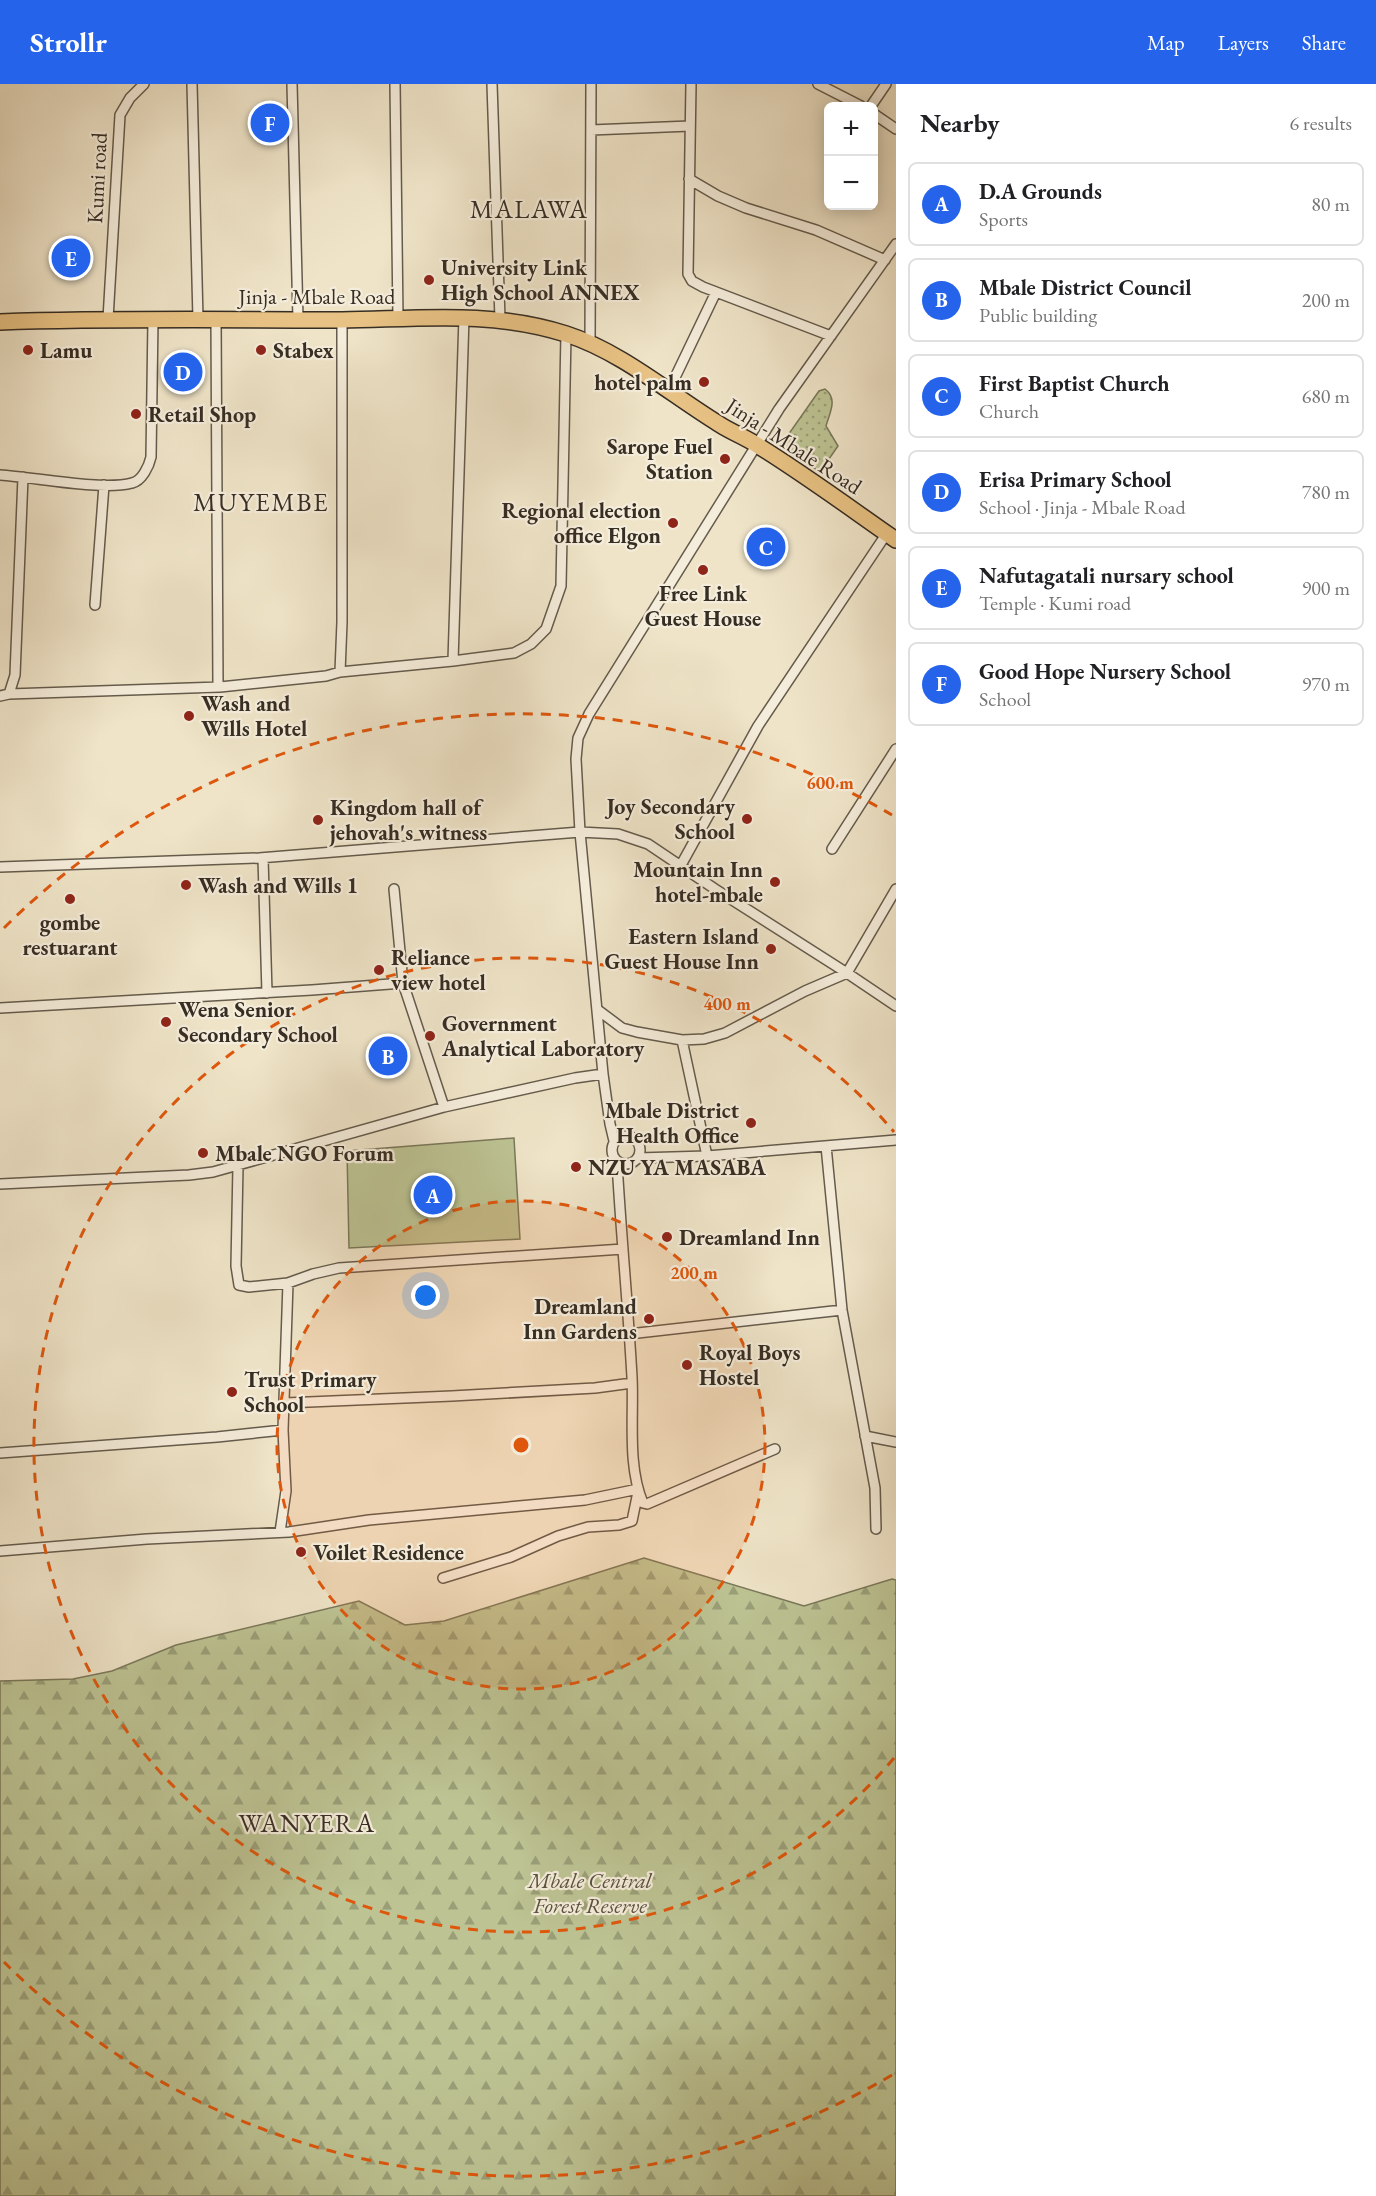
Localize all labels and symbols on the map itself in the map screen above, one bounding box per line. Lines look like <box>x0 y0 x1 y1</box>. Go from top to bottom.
pin: F <box>250 100 290 146</box>
street label: Kumi road <box>80 131 114 224</box>
district label: MALAWA <box>470 192 588 226</box>
pin: E <box>52 236 90 280</box>
place label: University Link High School ANNEX <box>441 253 640 307</box>
marker: University Link High School ANNEX <box>422 273 436 287</box>
street label: Jinja - Mbale Road <box>237 282 396 311</box>
place label: Lamu <box>40 336 92 365</box>
place label: Stabex <box>273 336 334 365</box>
marker: Lamu <box>21 343 35 357</box>
marker: Stabex <box>254 343 268 357</box>
pin: D <box>164 350 202 394</box>
place label: hotel palm <box>594 368 692 397</box>
marker: hotel palm <box>697 375 711 389</box>
street label: Jinja - Mbale Road <box>719 390 868 501</box>
place label: Retail Shop <box>148 400 256 429</box>
marker: Retail Shop <box>129 407 143 421</box>
place label: Sarope Fuel Station <box>607 432 714 486</box>
marker: Sarope Fuel Station <box>718 452 732 466</box>
district label: MUYEMBE <box>193 485 329 519</box>
place label: Regional election office Elgon <box>501 496 662 550</box>
marker: Regional election office Elgon <box>666 516 680 530</box>
pin: C <box>746 524 786 570</box>
marker: Free Link Guest House <box>696 563 710 577</box>
place label: Free Link Guest House <box>645 579 761 633</box>
place label: Wash and Wills Hotel <box>201 689 307 743</box>
marker: Wash and Wills Hotel <box>182 709 196 723</box>
text: 600 m <box>806 771 854 794</box>
place label: Joy Secondary School <box>604 792 735 846</box>
place label: Kingdom hall of jehovah's witness <box>329 793 487 847</box>
marker: Joy Secondary School <box>740 812 754 826</box>
marker: Kingdom hall of jehovah's witness <box>311 813 325 827</box>
place label: Mountain Inn hotel-mbale <box>633 855 764 909</box>
place label: Wash and Wills 1 <box>198 871 358 900</box>
marker: Mountain Inn hotel-mbale <box>768 875 782 889</box>
marker: Wash and Wills 1 <box>179 878 193 892</box>
marker: gombe restuarant <box>63 892 77 906</box>
place label: gombe restuarant <box>22 908 118 962</box>
place label: Eastern Island Guest House Inn <box>604 922 760 976</box>
marker: Eastern Island Guest House Inn <box>764 942 778 956</box>
place label: Reliance view hotel <box>391 943 486 997</box>
marker: Reliance view hotel <box>372 963 386 977</box>
text: 400 m <box>703 992 751 1015</box>
place label: Wena Senior Secondary School <box>178 995 338 1049</box>
place label: Government Analytical Laboratory <box>441 1009 645 1063</box>
marker: Wena Senior Secondary School <box>159 1015 173 1029</box>
marker: Government Analytical Laboratory <box>423 1029 437 1043</box>
pin: B <box>368 1034 408 1078</box>
place label: Mbale District Health Office <box>605 1096 740 1150</box>
marker: Mbale District Health Office <box>744 1116 758 1130</box>
place label: Mbale NGO Forum <box>215 1139 394 1168</box>
marker: Mbale NGO Forum <box>196 1146 210 1160</box>
place label: NZU YA MASABA <box>588 1153 766 1182</box>
marker: NZU YA MASABA <box>569 1160 583 1174</box>
pin: A <box>414 1172 452 1218</box>
place label: Dreamland Inn <box>679 1223 820 1252</box>
marker: Dreamland Inn <box>660 1230 674 1244</box>
text: 200 m <box>670 1261 718 1284</box>
your location <box>411 1281 440 1310</box>
place label: Dreamland Inn Gardens <box>523 1292 637 1346</box>
marker: Dreamland Inn Gardens <box>642 1312 656 1326</box>
place label: Royal Boys Hostel <box>699 1338 800 1392</box>
marker: Royal Boys Hostel <box>680 1358 694 1372</box>
place label: Trust Primary School <box>244 1365 377 1419</box>
marker: Trust Primary School <box>225 1385 239 1399</box>
centre of rings <box>511 1435 531 1455</box>
place label: Voilet Residence <box>313 1538 464 1567</box>
marker: Voilet Residence <box>294 1545 308 1559</box>
district label: WANYERA <box>239 1806 375 1840</box>
park label: Mbale Central Forest Reserve <box>526 1866 653 1920</box>

